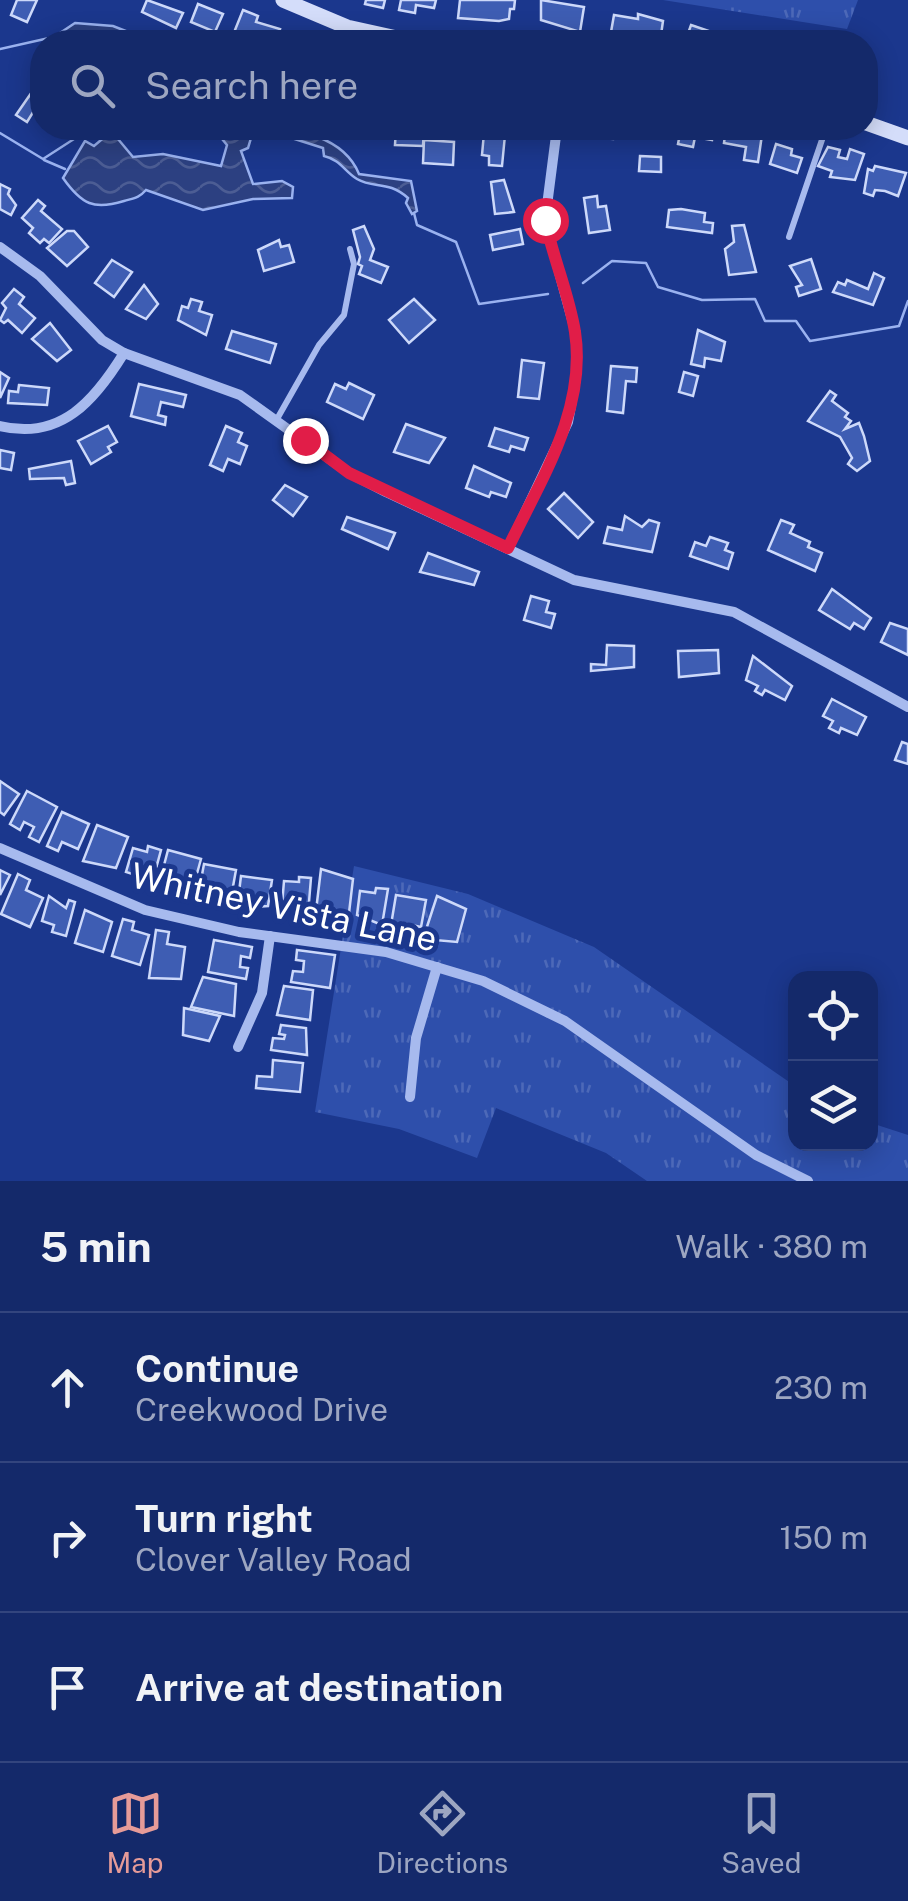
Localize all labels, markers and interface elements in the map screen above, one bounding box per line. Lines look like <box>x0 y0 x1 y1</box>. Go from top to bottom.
search box <box>30 30 878 140</box>
icon: search <box>65 58 120 113</box>
text: Search here <box>145 63 358 108</box>
route start <box>523 198 569 244</box>
route end <box>283 418 329 464</box>
street label: Whitney Vista Lane <box>127 855 441 959</box>
map controls <box>788 971 878 1151</box>
button: locate <box>788 971 878 1061</box>
button: layers <box>788 1061 878 1151</box>
text: 5 min <box>40 1222 152 1271</box>
text: Walk · 380 m <box>675 1228 868 1265</box>
text: Continue <box>135 1346 299 1391</box>
icon: ahead <box>40 1360 95 1415</box>
text: 230 m <box>774 1369 868 1406</box>
text: Creekwood Drive <box>135 1391 388 1428</box>
text: Turn right <box>135 1496 313 1541</box>
icon: right <box>40 1510 95 1565</box>
text: 150 m <box>779 1519 868 1556</box>
text: Clover Valley Road <box>135 1541 412 1578</box>
icon: arrive <box>40 1660 95 1715</box>
text: Arrive at destination <box>135 1665 503 1710</box>
tab: Map <box>107 1786 163 1879</box>
tab: Directions <box>377 1786 508 1879</box>
tab: Saved <box>721 1786 801 1879</box>

